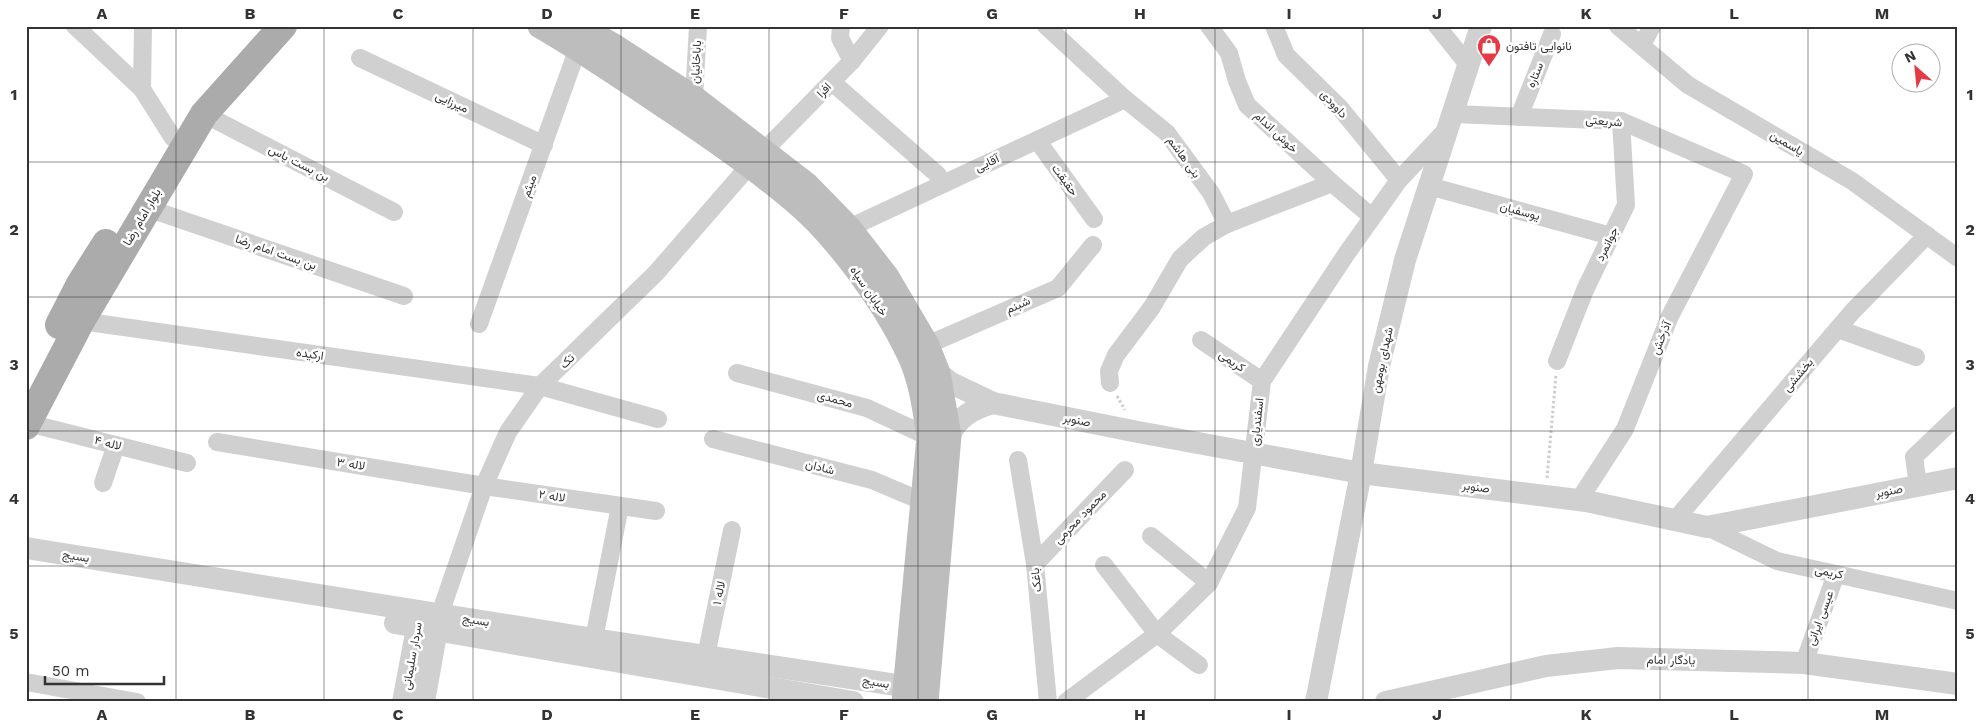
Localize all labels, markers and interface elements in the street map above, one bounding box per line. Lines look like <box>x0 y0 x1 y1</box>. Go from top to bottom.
text: A <box>97 4 108 23</box>
text: B <box>245 4 256 23</box>
text: C <box>393 4 404 23</box>
text: D <box>541 4 553 23</box>
text: E <box>690 4 700 23</box>
text: F <box>839 4 849 23</box>
text: G <box>986 4 998 23</box>
text: H <box>1134 4 1146 23</box>
text: I <box>1286 4 1292 23</box>
text: J <box>1432 4 1442 23</box>
text: K <box>1580 4 1592 23</box>
text: L <box>1729 4 1739 23</box>
text: M <box>1875 4 1889 23</box>
shop icon: نانوایی تافتون <box>1476 33 1502 67</box>
place label: نانوایی تافتون <box>1506 39 1572 54</box>
street label: باباخانیان <box>688 40 704 84</box>
north arrow <box>1892 42 1942 92</box>
text: N <box>1902 47 1918 66</box>
street label: ستاره <box>1524 60 1547 90</box>
street label: افرا <box>814 80 835 101</box>
text: 1 <box>11 85 17 104</box>
text: 1 <box>1967 85 1973 104</box>
street label: داوودی <box>1317 87 1351 122</box>
street label: میرزایی <box>433 88 471 117</box>
street label: خوش اندام <box>1251 108 1301 156</box>
street label: شریعتی <box>1585 112 1623 131</box>
street label: یاسمین <box>1767 128 1807 159</box>
street label: بنی هاشم <box>1163 133 1204 181</box>
street label: بن بست یاس <box>266 142 332 185</box>
street label: آقایی <box>973 151 1003 176</box>
street label: حقیقت <box>1049 162 1081 198</box>
street label: میثم <box>519 173 540 199</box>
street label: بلوار امام رضا <box>120 186 165 249</box>
street label: یوسفیان <box>1498 199 1542 224</box>
text: 2 <box>9 220 19 239</box>
text: 2 <box>1965 220 1975 239</box>
street label: جوانمرد <box>1593 225 1622 264</box>
street label: بن بست امام رضا <box>233 232 319 273</box>
street label: خیابان سپاه <box>846 263 891 319</box>
street label: شبنم <box>1004 293 1033 317</box>
street label: آذرخش <box>1648 318 1675 357</box>
street label: شهدای بومهن <box>1368 326 1397 394</box>
street label: ارکیده <box>295 345 325 364</box>
street label: کریمی <box>1216 347 1248 376</box>
street label: تک <box>557 351 577 371</box>
text: 3 <box>9 355 19 374</box>
street label: بخششی <box>1780 355 1817 395</box>
text: 3 <box>1965 355 1975 374</box>
street label: محمدی <box>815 388 854 411</box>
street label: اسفندیاری <box>1248 397 1267 447</box>
street label: صنوبر <box>1061 410 1092 430</box>
street label: لاله ۴ <box>93 433 123 453</box>
street label: لاله ۳ <box>336 455 366 473</box>
street label: شادان <box>804 457 836 477</box>
street label: صنوبر <box>1460 478 1491 497</box>
street label: صنوبر <box>1873 481 1904 502</box>
street label: لاله ۲ <box>538 487 566 505</box>
street label: محمود محرمی <box>1051 487 1110 547</box>
text: 4 <box>9 489 19 508</box>
text: 4 <box>1965 489 1975 508</box>
street label: بسیج <box>61 547 90 567</box>
street label: کریمی <box>1813 562 1844 583</box>
street label: باغک <box>1028 567 1044 593</box>
street label: لاله ۱ <box>710 580 728 606</box>
street label: عیسی ایرانی <box>1804 589 1837 648</box>
street label: بسیج <box>461 611 490 631</box>
street label: سردار سلیمانی <box>399 621 426 691</box>
text: 5 <box>9 624 19 643</box>
text: 5 <box>1965 624 1975 643</box>
scale bar <box>45 653 164 685</box>
street label: یادگار امام <box>1647 653 1696 668</box>
text: 50 m <box>52 662 89 680</box>
street label: بسیج <box>861 673 890 693</box>
text: A <box>97 705 108 724</box>
text: B <box>245 705 256 724</box>
text: C <box>393 705 404 724</box>
text: D <box>541 705 553 724</box>
text: E <box>690 705 700 724</box>
text: F <box>839 705 849 724</box>
text: G <box>986 705 998 724</box>
text: H <box>1134 705 1146 724</box>
text: I <box>1286 705 1292 724</box>
text: J <box>1432 705 1442 724</box>
text: K <box>1580 705 1592 724</box>
text: L <box>1729 705 1739 724</box>
text: M <box>1875 705 1889 724</box>

